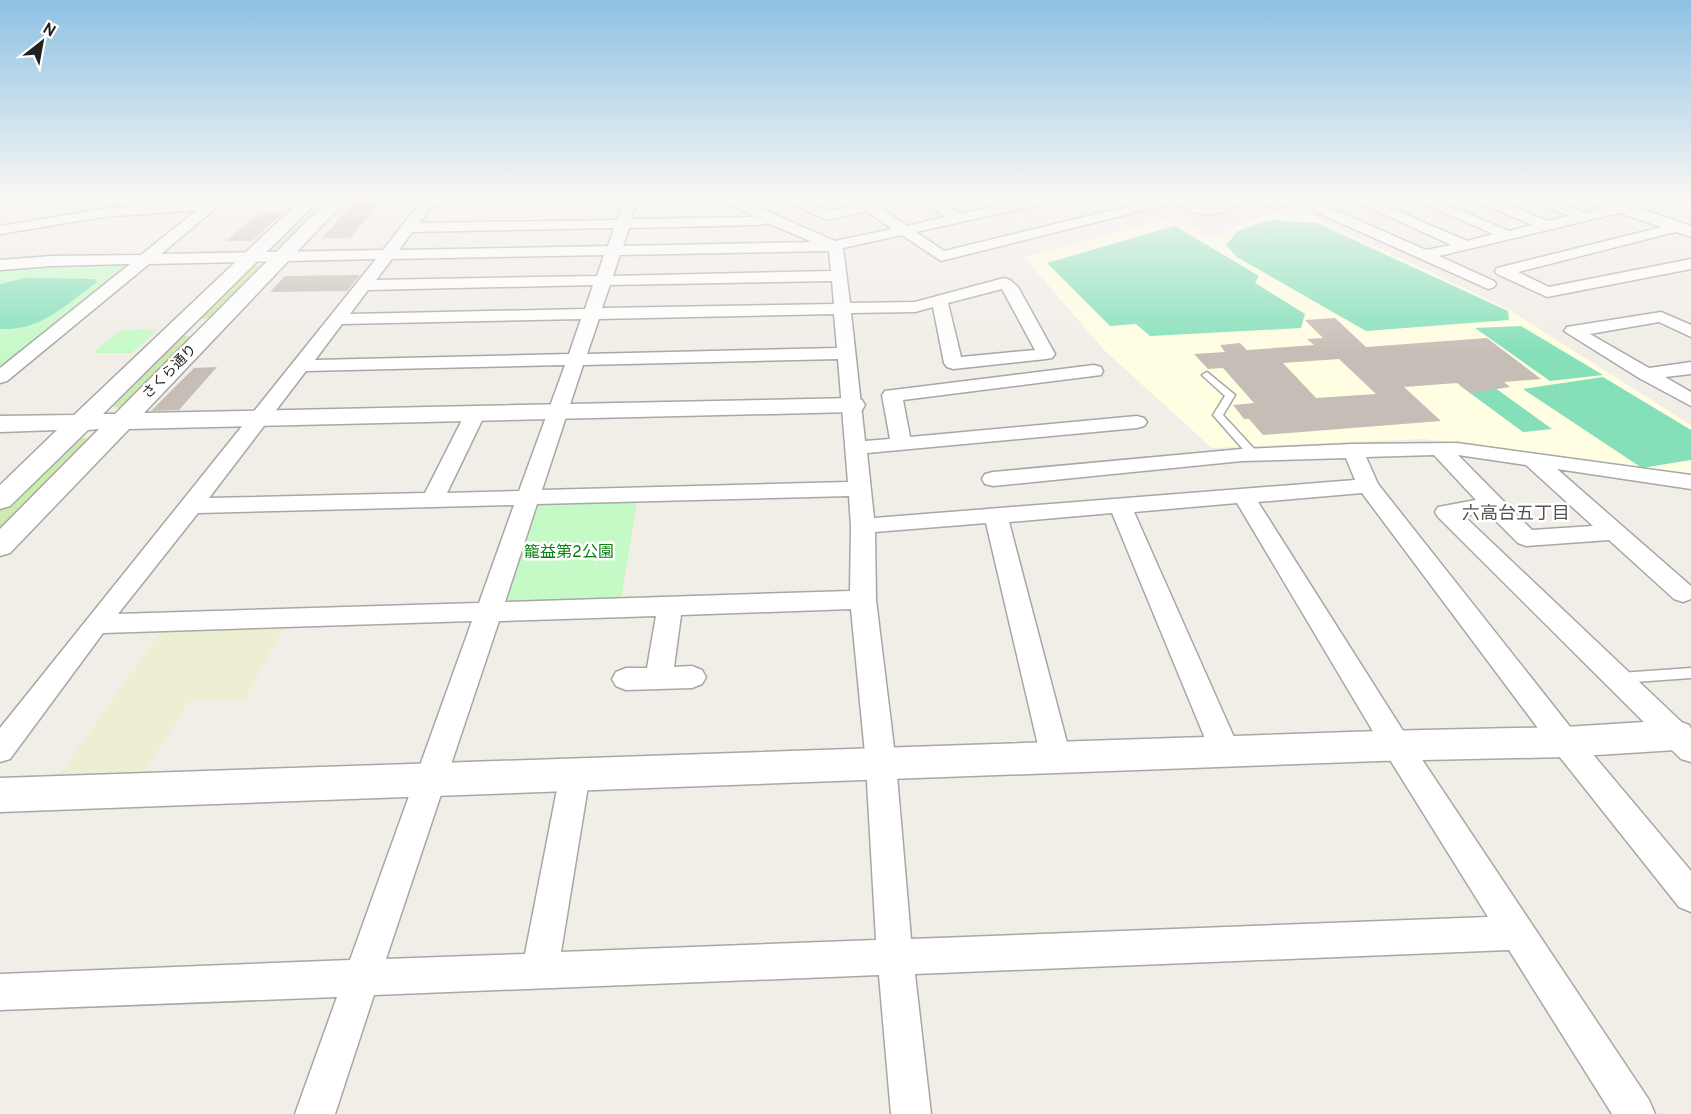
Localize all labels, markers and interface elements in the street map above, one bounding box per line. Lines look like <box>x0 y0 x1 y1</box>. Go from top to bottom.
north arrow <box>12 12 72 72</box>
text: N <box>39 19 59 42</box>
street label: さくら通り <box>139 341 201 403</box>
district label: 六高台五丁目 <box>1462 503 1570 526</box>
park label: 籠益第2公園 <box>524 543 614 563</box>

